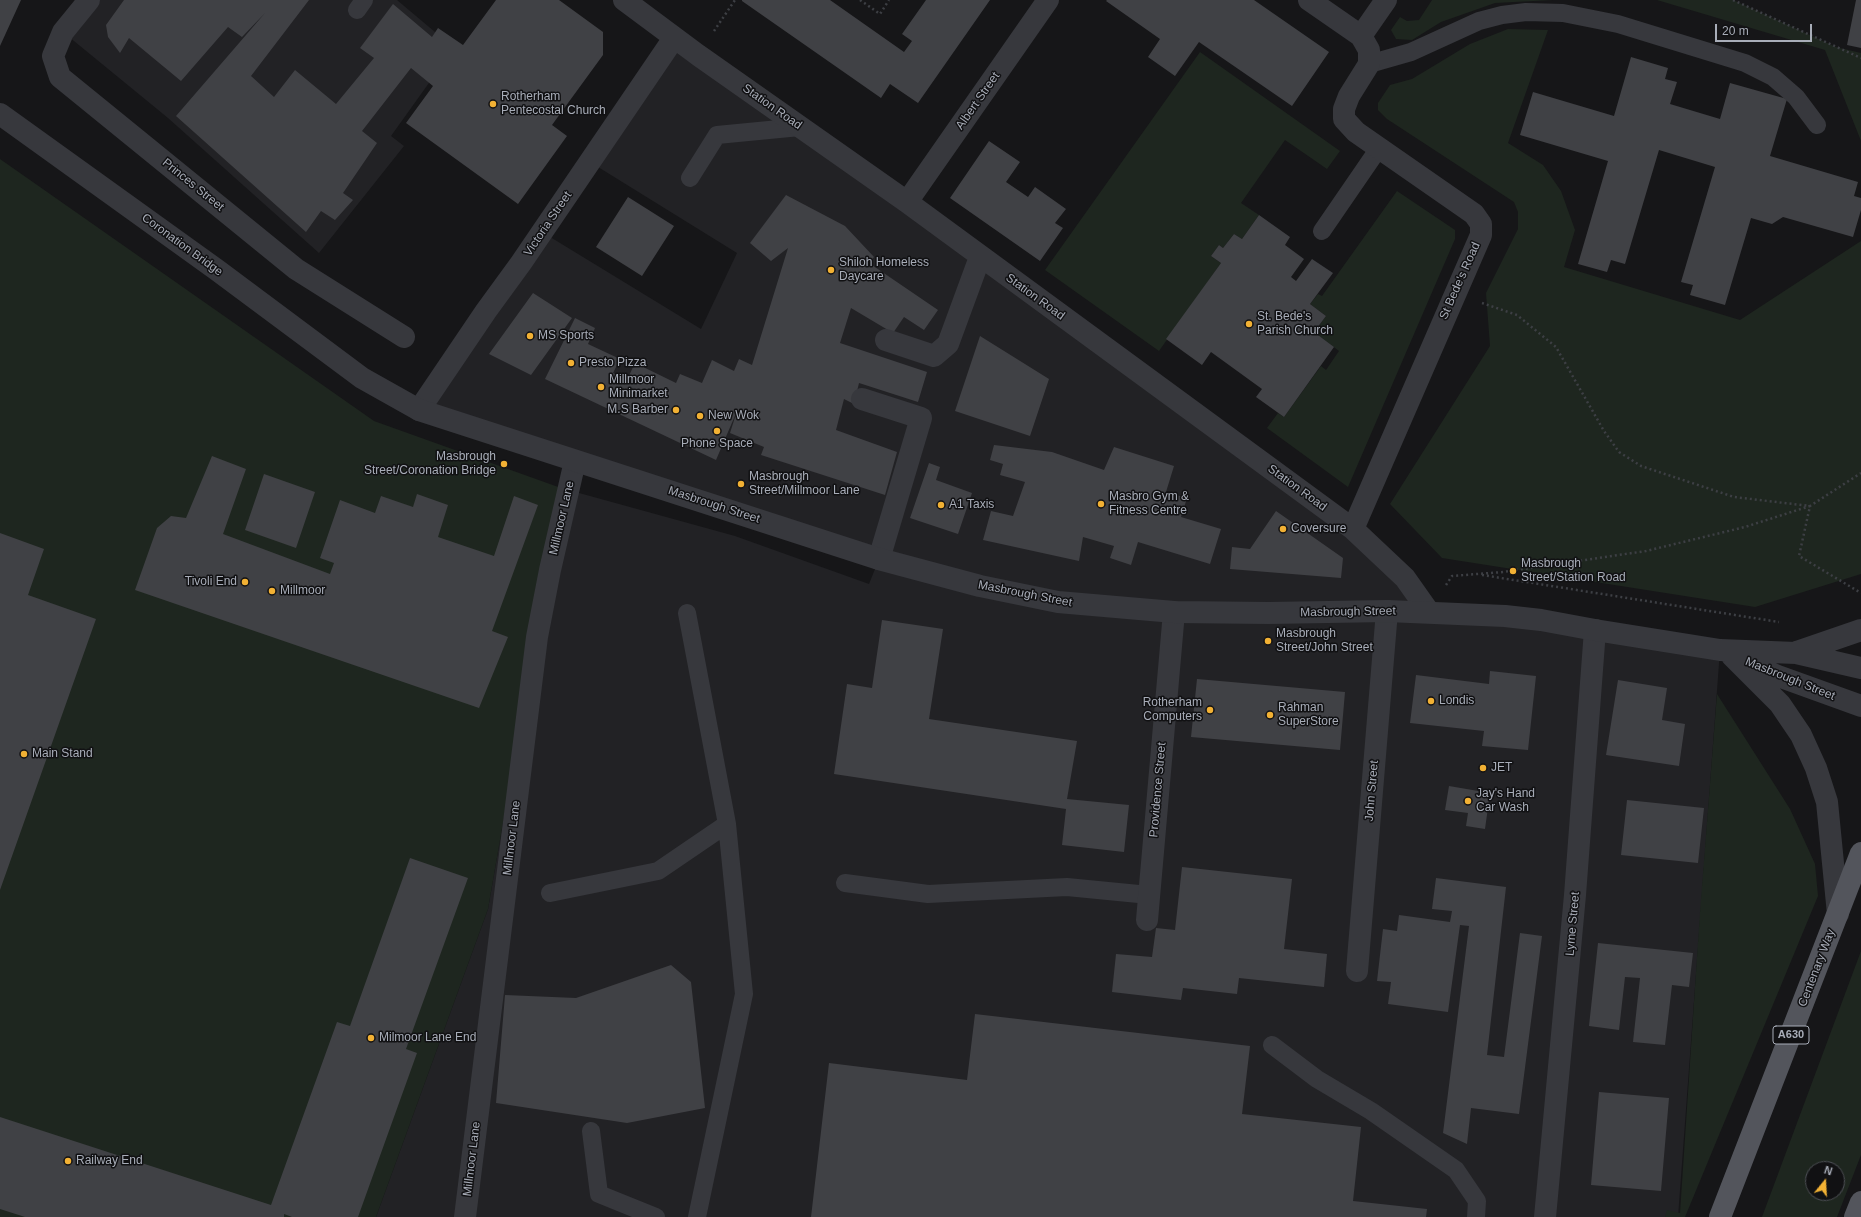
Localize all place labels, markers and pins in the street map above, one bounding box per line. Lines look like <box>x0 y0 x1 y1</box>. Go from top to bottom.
place label: Rotherham Pentecostal Church <box>501 90 606 118</box>
marker: Rotherham Pentecostal Church <box>488 99 498 109</box>
place label: Shiloh Homeless Daycare <box>839 256 929 284</box>
marker: Shiloh Homeless Daycare <box>826 265 836 275</box>
place label: St. Bede's Parish Church <box>1257 310 1333 338</box>
marker: St. Bede's Parish Church <box>1244 319 1254 329</box>
place label: MS Sports <box>538 329 594 343</box>
marker: MS Sports <box>525 331 535 341</box>
place label: Presto Pizza <box>579 356 646 370</box>
marker: Presto Pizza <box>566 358 576 368</box>
place label: Millmoor Minimarket <box>609 373 668 401</box>
marker: Millmoor Minimarket <box>596 382 606 392</box>
place label: M.S Barber <box>607 403 668 417</box>
marker: M.S Barber <box>671 405 681 415</box>
place label: New Wok <box>708 409 759 423</box>
marker: New Wok <box>695 411 705 421</box>
marker: Phone Space <box>712 426 722 436</box>
place label: Phone Space <box>681 437 753 451</box>
place label: Masbrough Street/Coronation Bridge <box>364 450 496 478</box>
marker: Masbrough Street/Coronation Bridge <box>499 459 509 469</box>
place label: Masbrough Street/Millmoor Lane <box>749 470 860 498</box>
marker: Masbrough Street/Millmoor Lane <box>736 479 746 489</box>
place label: Masbro Gym & Fitness Centre <box>1109 490 1189 518</box>
place label: A1 Taxis <box>949 498 994 512</box>
marker: Masbro Gym & Fitness Centre <box>1096 499 1106 509</box>
marker: A1 Taxis <box>936 500 946 510</box>
place label: Coversure <box>1291 522 1346 536</box>
marker: Coversure <box>1278 524 1288 534</box>
place label: Masbrough Street/Station Road <box>1521 557 1626 585</box>
marker: Masbrough Street/Station Road <box>1508 566 1518 576</box>
place label: Tivoli End <box>185 575 237 589</box>
marker: Tivoli End <box>240 577 250 587</box>
place label: Millmoor <box>280 584 325 598</box>
marker: Millmoor <box>267 586 277 596</box>
place label: Masbrough Street/John Street <box>1276 627 1373 655</box>
marker: Masbrough Street/John Street <box>1263 636 1273 646</box>
place label: Londis <box>1439 694 1474 708</box>
place label: Rotherham Computers <box>1143 696 1202 724</box>
marker: Londis <box>1426 696 1436 706</box>
place label: Rahman SuperStore <box>1278 701 1339 729</box>
marker: Rotherham Computers <box>1205 705 1215 715</box>
marker: Rahman SuperStore <box>1265 710 1275 720</box>
place label: Main Stand <box>32 747 93 761</box>
marker: Main Stand <box>19 749 29 759</box>
place label: JET <box>1491 761 1512 775</box>
marker: JET <box>1478 763 1488 773</box>
place label: Jay's Hand Car Wash <box>1476 787 1535 815</box>
marker: Jay's Hand Car Wash <box>1463 796 1473 806</box>
place label: Milmoor Lane End <box>379 1031 476 1045</box>
marker: Milmoor Lane End <box>366 1033 376 1043</box>
place label: Railway End <box>76 1154 143 1168</box>
marker: Railway End <box>63 1156 73 1166</box>

